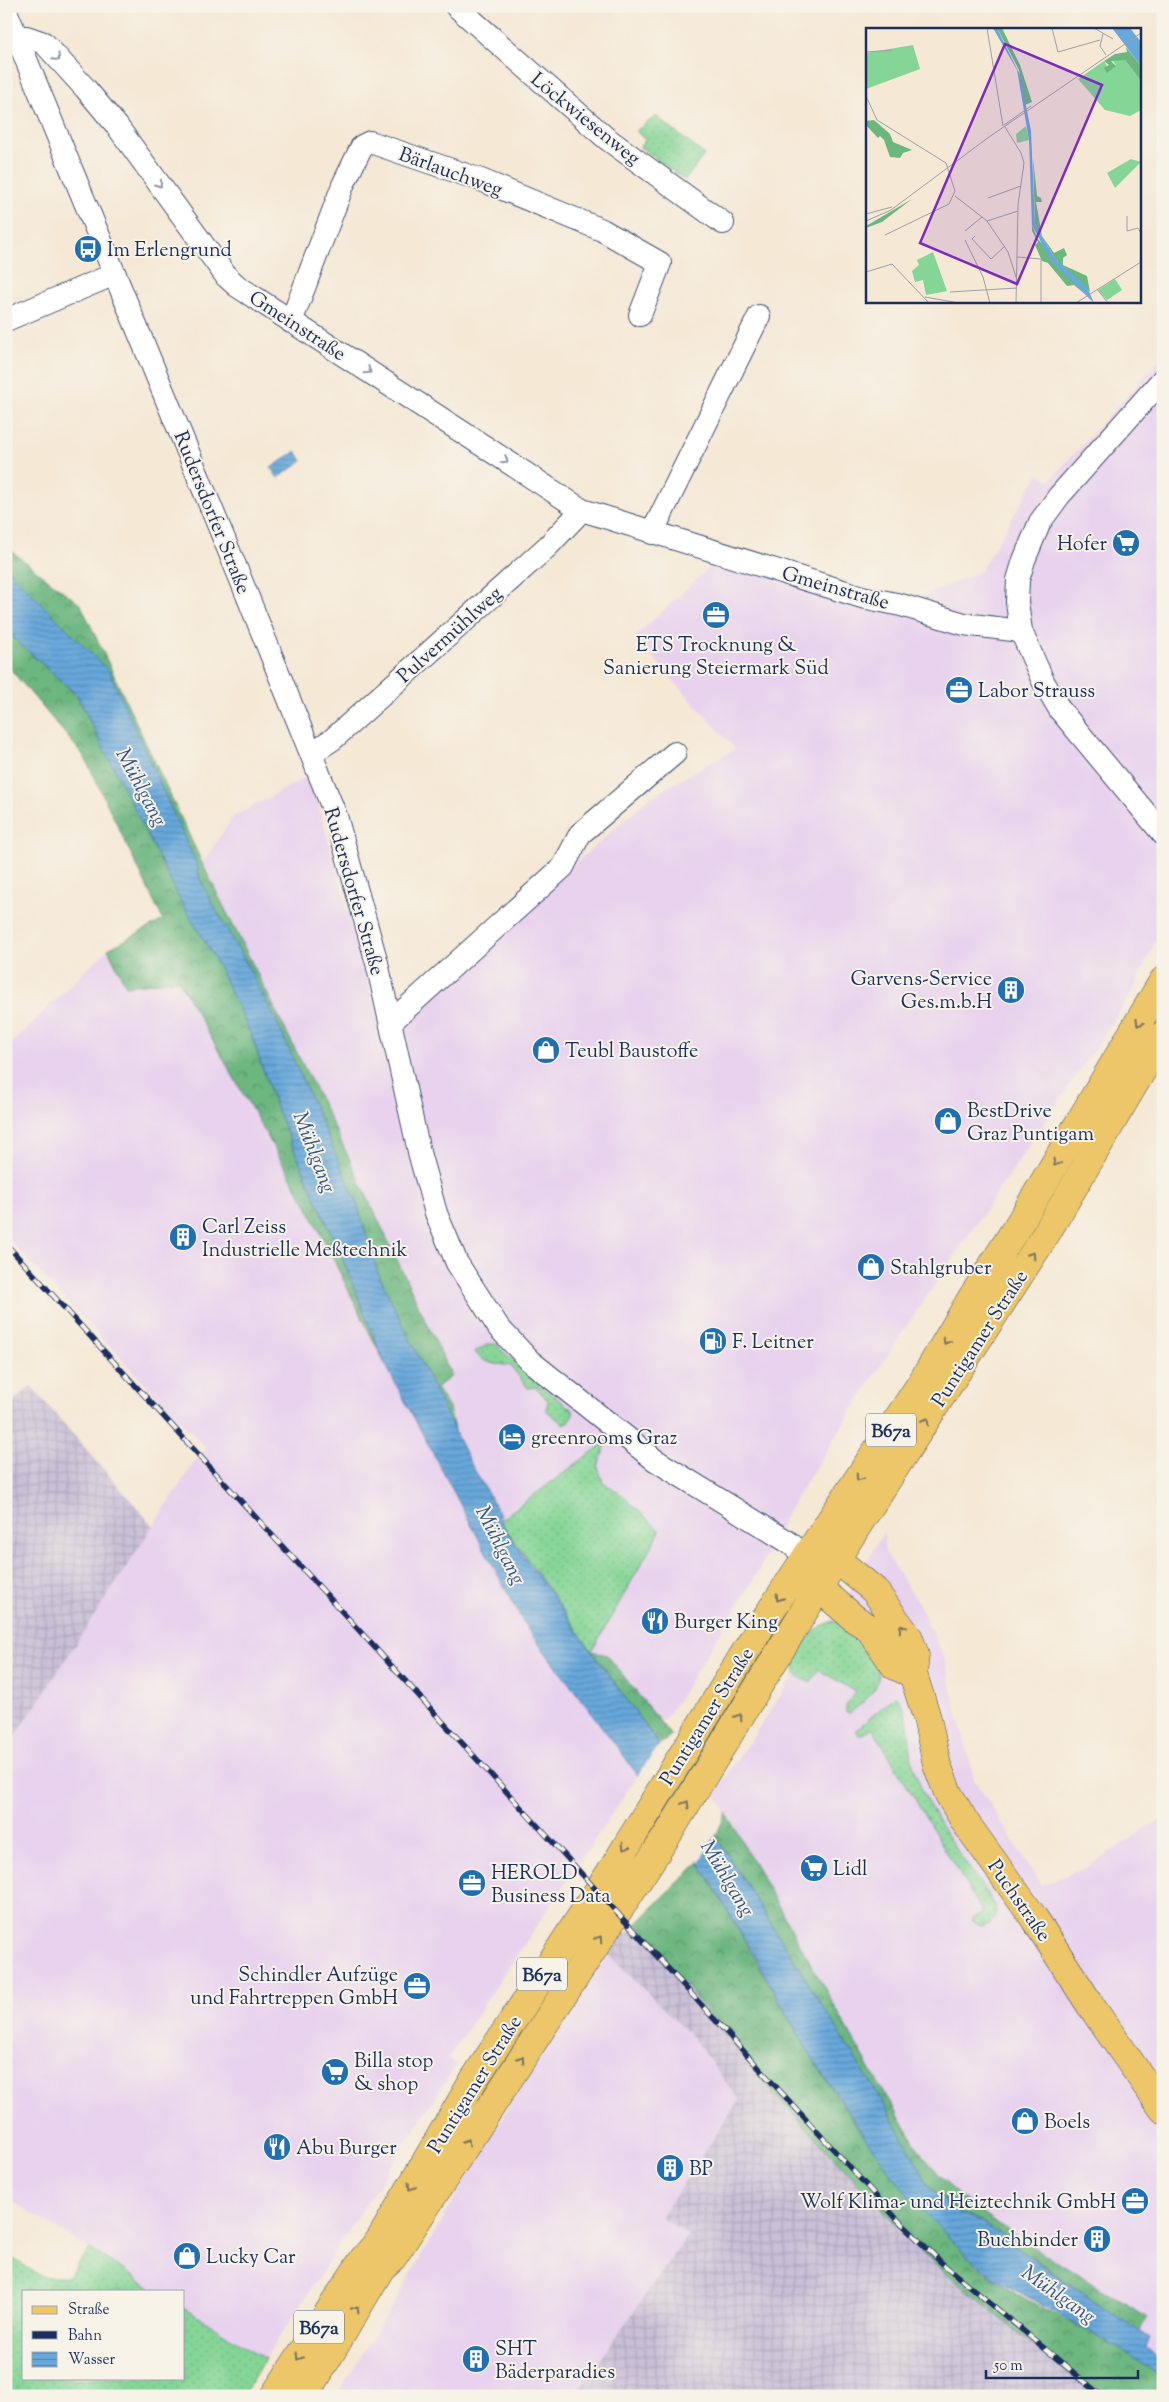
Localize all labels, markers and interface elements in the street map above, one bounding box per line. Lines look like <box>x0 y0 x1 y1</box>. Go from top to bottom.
inset map <box>866 28 1142 302</box>
one-way arrow <box>51 52 60 61</box>
street label: Löckwiesenweg <box>523 66 646 174</box>
street label: Bärlauchweg <box>394 141 507 206</box>
one-way arrow <box>153 178 162 188</box>
bus stop icon: Im Erlengrund <box>73 234 103 264</box>
place label: Im Erlengrund <box>107 237 232 266</box>
street label: Gmeinstraße <box>242 285 351 369</box>
one-way arrow <box>363 365 372 374</box>
street label: Rudersdorfer Straße <box>165 427 257 599</box>
one-way arrow <box>499 454 508 463</box>
supermarket icon: Hofer <box>1111 528 1141 558</box>
place label: Hofer <box>1057 531 1107 560</box>
street label: Gmeinstraße <box>778 560 893 619</box>
street label: Pulvermühlweg <box>392 580 510 691</box>
office icon: ETS Trocknung & Sanierung Steiermark Süd <box>701 600 731 630</box>
place label: ETS Trocknung & Sanierung Steiermark Süd <box>603 632 829 684</box>
office icon: Labor Strauss <box>944 675 974 705</box>
place label: Labor Strauss <box>978 678 1095 707</box>
water label: Mühlgang <box>107 743 173 833</box>
street label: Rudersdorfer Straße <box>315 804 390 979</box>
place label: Garvens-Service Ges.m.b.H <box>850 966 992 1018</box>
building icon: Garvens-Service Ges.m.b.H <box>996 975 1026 1005</box>
one-way arrow <box>1135 1018 1145 1027</box>
shop icon: Teubl Baustoffe <box>531 1035 561 1065</box>
place label: Teubl Baustoffe <box>565 1038 698 1067</box>
place label: BestDrive Graz Puntigam <box>967 1098 1094 1150</box>
shop icon: BestDrive Graz Puntigam <box>933 1106 963 1136</box>
water label: Mühlgang <box>284 1108 342 1198</box>
one-way arrow <box>1052 1157 1062 1166</box>
place label: Carl Zeiss Industrielle Meßtechnik <box>202 1214 408 1266</box>
building icon: Carl Zeiss Industrielle Meßtechnik <box>168 1222 198 1252</box>
one-way arrow <box>1026 1251 1035 1261</box>
shop icon: Stahlgruber <box>856 1252 886 1282</box>
place label: Stahlgruber <box>890 1255 992 1284</box>
street label: Puntigamer Straße <box>926 1265 1036 1414</box>
fuel station icon: F. Leitner <box>698 1326 728 1356</box>
place label: F. Leitner <box>732 1329 814 1358</box>
one-way arrow <box>943 1336 953 1345</box>
road number: B67a <box>866 1414 916 1446</box>
one-way arrow <box>919 1418 929 1427</box>
hotel icon: greenrooms Graz <box>497 1422 527 1452</box>
place label: greenrooms Graz <box>531 1425 677 1454</box>
one-way arrow <box>856 1472 865 1482</box>
water label: Mühlgang <box>467 1501 532 1591</box>
one-way arrow <box>776 1592 785 1602</box>
restaurant icon: Burger King <box>640 1606 670 1636</box>
place label: Burger King <box>674 1609 778 1638</box>
one-way arrow <box>899 1624 909 1633</box>
street label: Puntigamer Straße <box>654 1643 762 1792</box>
one-way arrow <box>733 1714 743 1723</box>
one-way arrow <box>679 1801 689 1810</box>
water label: Mühlgang <box>692 1835 761 1923</box>
one-way arrow <box>622 1842 632 1851</box>
supermarket icon: Lidl <box>799 1853 829 1883</box>
street label: Puchstraße <box>979 1854 1057 1948</box>
place label: Lidl <box>833 1856 868 1885</box>
place label: HEROLD Business Data <box>491 1860 611 1912</box>
office icon: HEROLD Business Data <box>457 1868 487 1898</box>
one-way arrow <box>593 1935 602 1945</box>
road number: B67a <box>517 1958 567 1990</box>
place label: Schindler Aufzüge und Fahrtreppen GmbH <box>190 1962 398 2014</box>
office icon: Schindler Aufzüge und Fahrtreppen GmbH <box>402 1971 432 2001</box>
street label: Puntigamer Straße <box>422 2011 530 2160</box>
place label: Billa stop & shop <box>354 2048 433 2100</box>
one-way arrow <box>514 2056 524 2065</box>
supermarket icon: Billa stop & shop <box>320 2057 350 2087</box>
shop icon: Boels <box>1010 2106 1040 2136</box>
place label: Boels <box>1044 2109 1090 2138</box>
restaurant icon: Abu Burger <box>262 2132 292 2162</box>
place label: Abu Burger <box>296 2135 397 2164</box>
one-way arrow <box>461 2138 471 2147</box>
building icon: BP <box>655 2153 685 2183</box>
place label: BP <box>689 2156 713 2185</box>
one-way arrow <box>408 2182 418 2191</box>
office icon: Wolf Klima- und Heiztechnik GmbH <box>1120 2186 1150 2216</box>
place label: Wolf Klima- und Heiztechnik GmbH <box>800 2189 1116 2218</box>
building icon: Buchbinder <box>1082 2224 1112 2254</box>
place label: Buchbinder <box>977 2227 1078 2256</box>
shop icon: Lucky Car <box>172 2241 202 2271</box>
place label: Lucky Car <box>206 2244 296 2273</box>
water label: Mühlgang <box>1014 2259 1101 2332</box>
legend <box>22 2290 185 2380</box>
text: Straße <box>68 2300 110 2321</box>
one-way arrow <box>350 2305 359 2314</box>
road number: B67a <box>294 2310 344 2344</box>
text: Bahn <box>68 2326 102 2347</box>
place label: SHT Bäderparadies <box>495 2336 615 2388</box>
building icon: SHT Bäderparadies <box>461 2344 491 2374</box>
scale bar <box>986 2347 1139 2379</box>
text: Wasser <box>68 2350 115 2371</box>
one-way arrow <box>296 2352 305 2361</box>
text: 50 m <box>993 2356 1023 2377</box>

